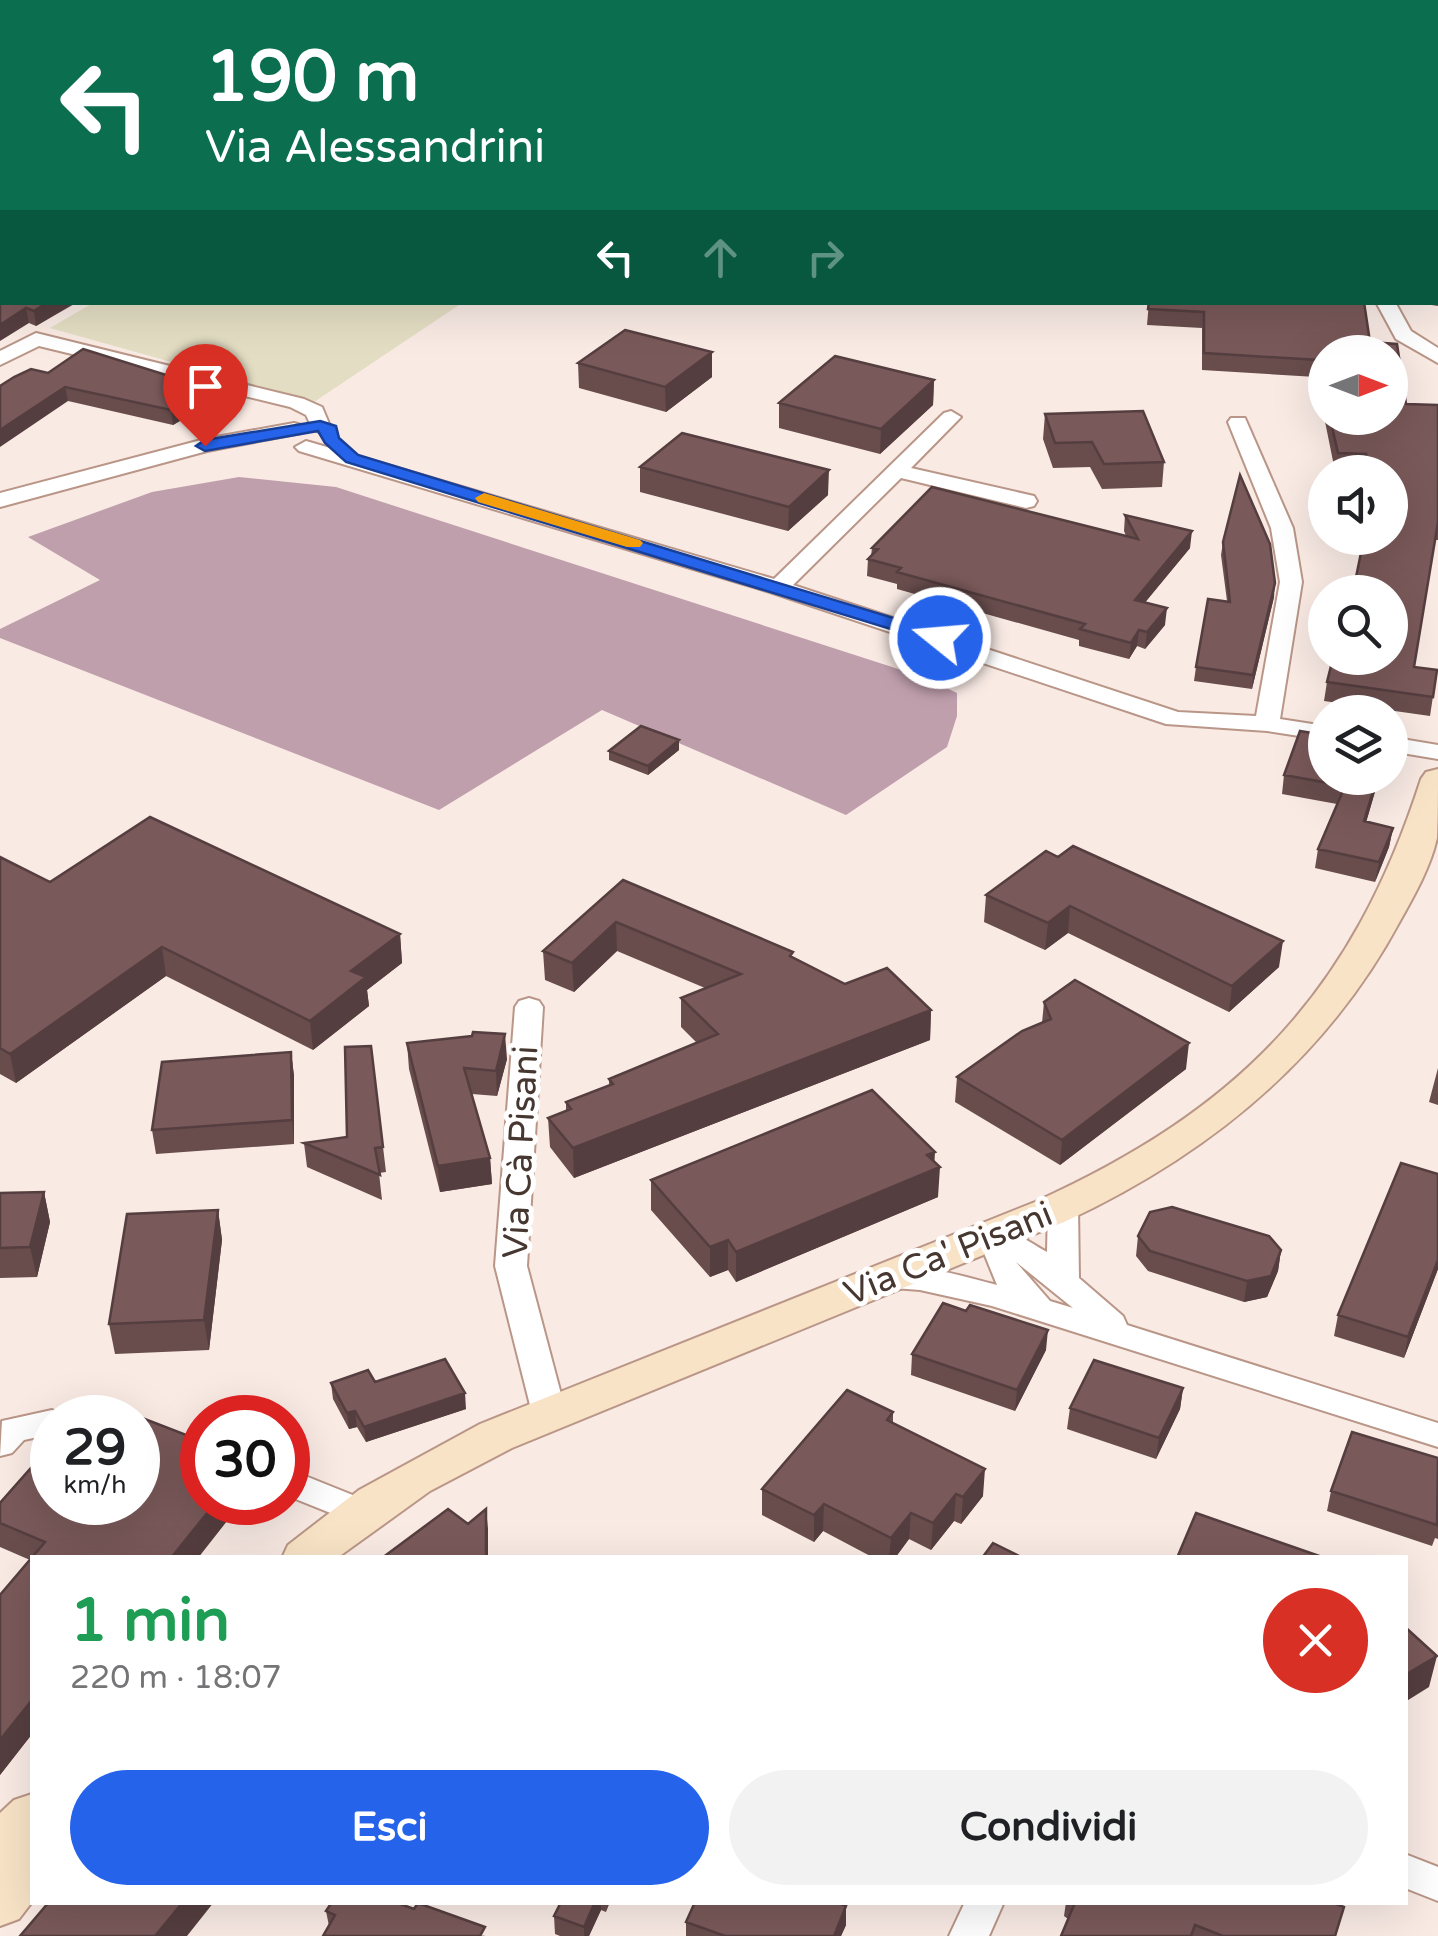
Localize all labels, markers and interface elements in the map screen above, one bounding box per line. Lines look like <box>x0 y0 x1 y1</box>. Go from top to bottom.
text: 190 m <box>205 36 419 120</box>
icon: left <box>40 40 170 170</box>
text: Via Alessandrini <box>205 121 545 175</box>
icon: left <box>588 230 643 285</box>
icon: ahead <box>693 230 748 285</box>
icon: right <box>798 230 853 285</box>
north arrow <box>1308 335 1408 435</box>
map controls <box>1308 335 1408 795</box>
pin <box>163 344 248 447</box>
icon: arrive <box>178 359 233 414</box>
button: sound <box>1308 455 1408 555</box>
button: search <box>1308 575 1408 675</box>
position arrow <box>888 586 992 690</box>
button: layers <box>1308 695 1408 795</box>
street label: Via Cà Pisani <box>494 1045 548 1259</box>
street label: Via Ca' Pisani <box>838 1193 1059 1315</box>
speed limit sign: 30 <box>180 1395 310 1525</box>
text: 29 <box>64 1418 126 1478</box>
text: km/h <box>64 1470 126 1500</box>
text: 1 min <box>70 1585 230 1657</box>
button: close <box>1263 1588 1368 1693</box>
text: 220 m · 18:07 <box>70 1659 282 1697</box>
button: Esci <box>70 1770 709 1885</box>
button: Condividi <box>729 1770 1368 1885</box>

